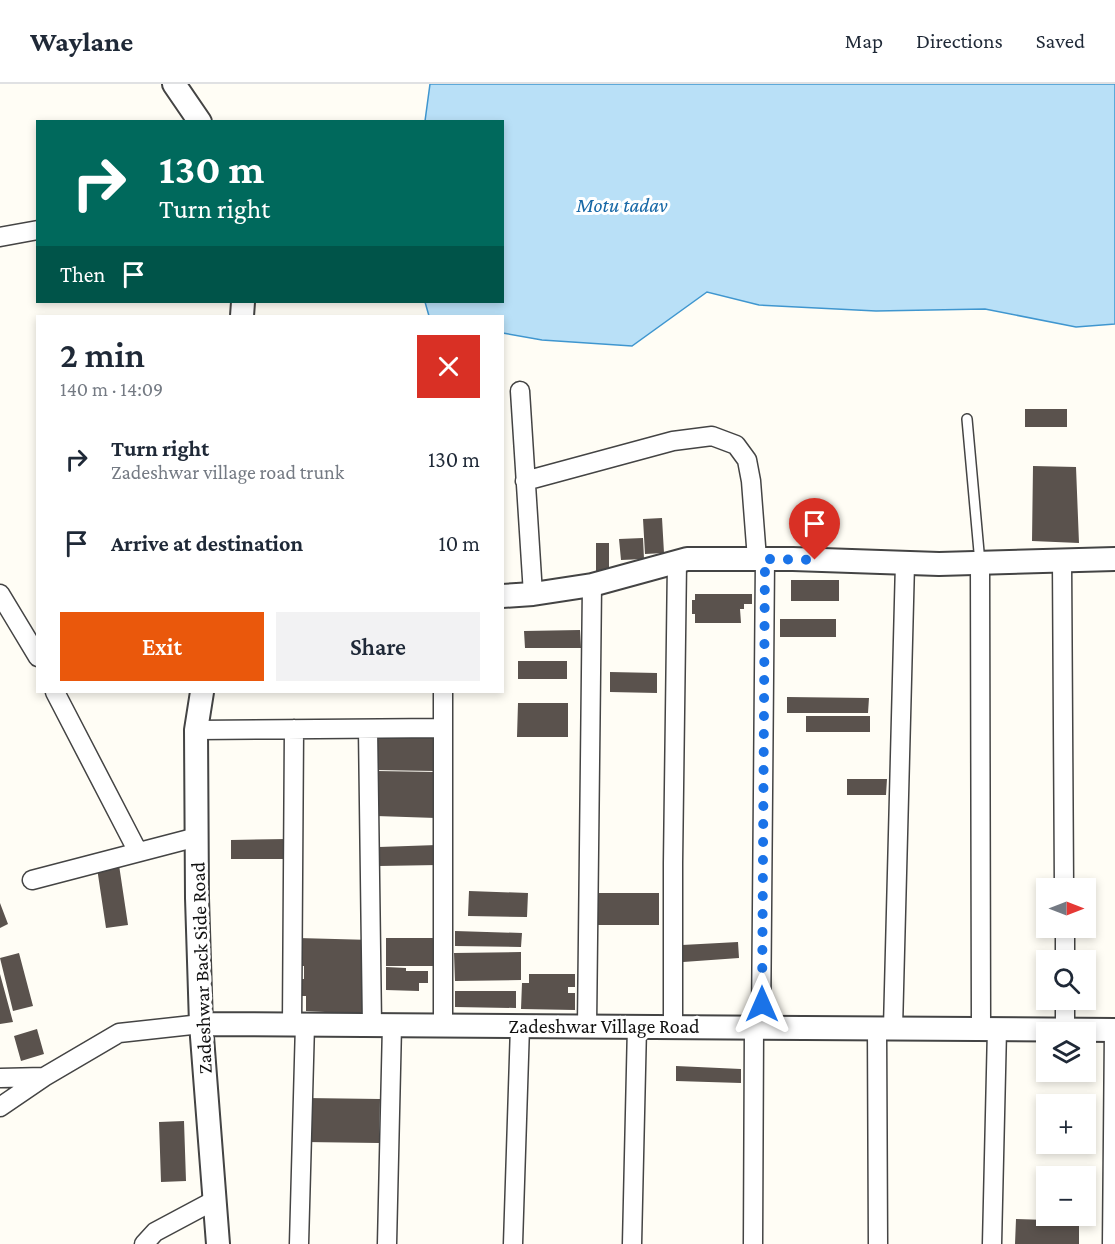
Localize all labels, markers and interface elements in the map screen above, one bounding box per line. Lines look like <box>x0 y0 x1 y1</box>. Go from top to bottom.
text: Waylane <box>30 26 133 57</box>
text: Map <box>845 29 883 53</box>
text: Directions <box>916 29 1003 53</box>
text: Saved <box>1036 29 1085 53</box>
icon: right <box>60 144 138 222</box>
text: 130 m <box>159 145 264 192</box>
water label: Motu tadav <box>575 193 668 217</box>
text: Turn right <box>159 194 270 224</box>
icon: arrive <box>117 258 150 291</box>
text: Then <box>60 262 105 287</box>
text: 2 min <box>60 335 145 375</box>
button: close <box>417 335 480 398</box>
text: 140 m · 14:09 <box>60 378 163 400</box>
text: Turn right <box>111 436 209 461</box>
icon: right <box>60 443 93 476</box>
text: 130 m <box>428 447 480 472</box>
text: Zadeshwar village road trunk <box>111 461 344 483</box>
pin <box>789 498 840 560</box>
icon: arrive <box>798 507 831 540</box>
icon: arrive <box>60 527 93 560</box>
text: Arrive at destination <box>111 531 303 556</box>
text: 10 m <box>438 531 480 556</box>
button: Exit <box>60 612 264 681</box>
button: Share <box>276 612 480 681</box>
street label: Zadeshwar Back Side Road <box>186 861 216 1074</box>
north arrow <box>1036 878 1096 938</box>
map controls <box>1036 878 1096 1226</box>
button: search <box>1036 950 1096 1010</box>
position arrow <box>730 972 794 1036</box>
street label: Zadeshwar Village Road <box>509 1015 700 1038</box>
button: layers <box>1036 1022 1096 1082</box>
button: + <box>1036 1094 1096 1154</box>
button: − <box>1036 1166 1096 1226</box>

